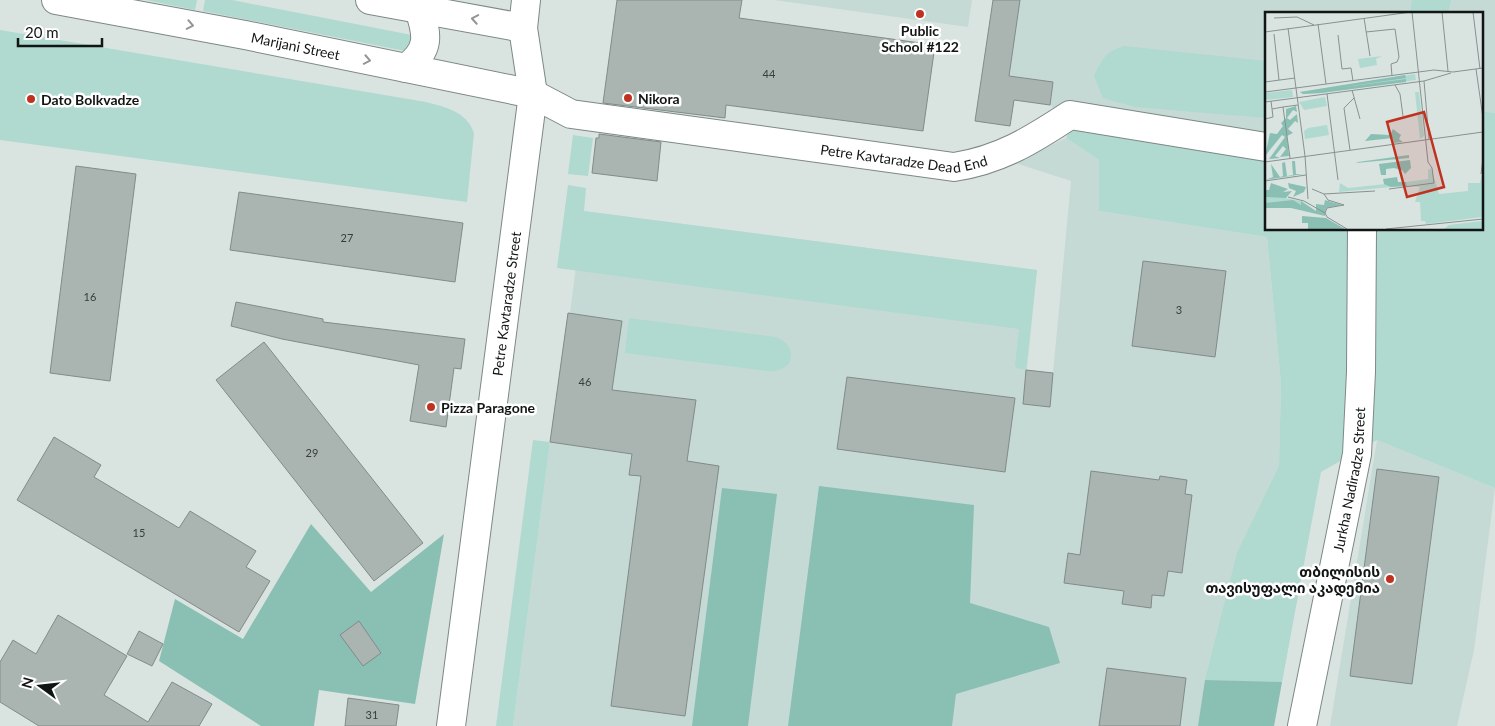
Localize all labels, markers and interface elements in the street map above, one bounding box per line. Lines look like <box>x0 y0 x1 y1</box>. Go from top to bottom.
marker: Public School #122 <box>914 8 926 20</box>
inset map <box>1265 12 1482 230</box>
scale bar <box>18 15 101 47</box>
one-way arrow <box>470 15 479 25</box>
one-way arrow <box>186 19 195 30</box>
place label: Public School #122 <box>881 22 959 55</box>
text: 20 m <box>25 23 59 41</box>
street label: Marijani Street <box>250 28 342 63</box>
one-way arrow <box>362 54 371 65</box>
house number: 44 <box>763 67 776 80</box>
place label: Nikora <box>638 90 680 107</box>
place label: Dato Bolkvadze <box>41 91 140 108</box>
marker: Nikora <box>622 92 634 104</box>
marker: Dato Bolkvadze <box>25 93 37 105</box>
street label: Petre Kavtaradze Dead End <box>819 140 989 176</box>
street label: Petre Kavtaradze Street <box>488 230 524 377</box>
house number: 27 <box>341 231 353 244</box>
house number: 16 <box>84 290 96 303</box>
house number: 3 <box>1176 303 1182 316</box>
house number: 46 <box>579 375 591 388</box>
place label: Pizza Paragone <box>441 399 536 416</box>
marker: Pizza Paragone <box>425 401 437 413</box>
street label: Jurkha Nadiradze Street <box>1329 407 1368 554</box>
house number: 29 <box>306 446 318 459</box>
house number: 15 <box>133 526 145 539</box>
place label: თბილისის თავისუფალი აკადემია <box>1206 563 1380 597</box>
marker: თბილისის თავისუფალი აკადემია <box>1384 573 1396 585</box>
north arrow <box>15 661 65 711</box>
text: N <box>17 675 37 690</box>
house number: 31 <box>366 708 378 721</box>

